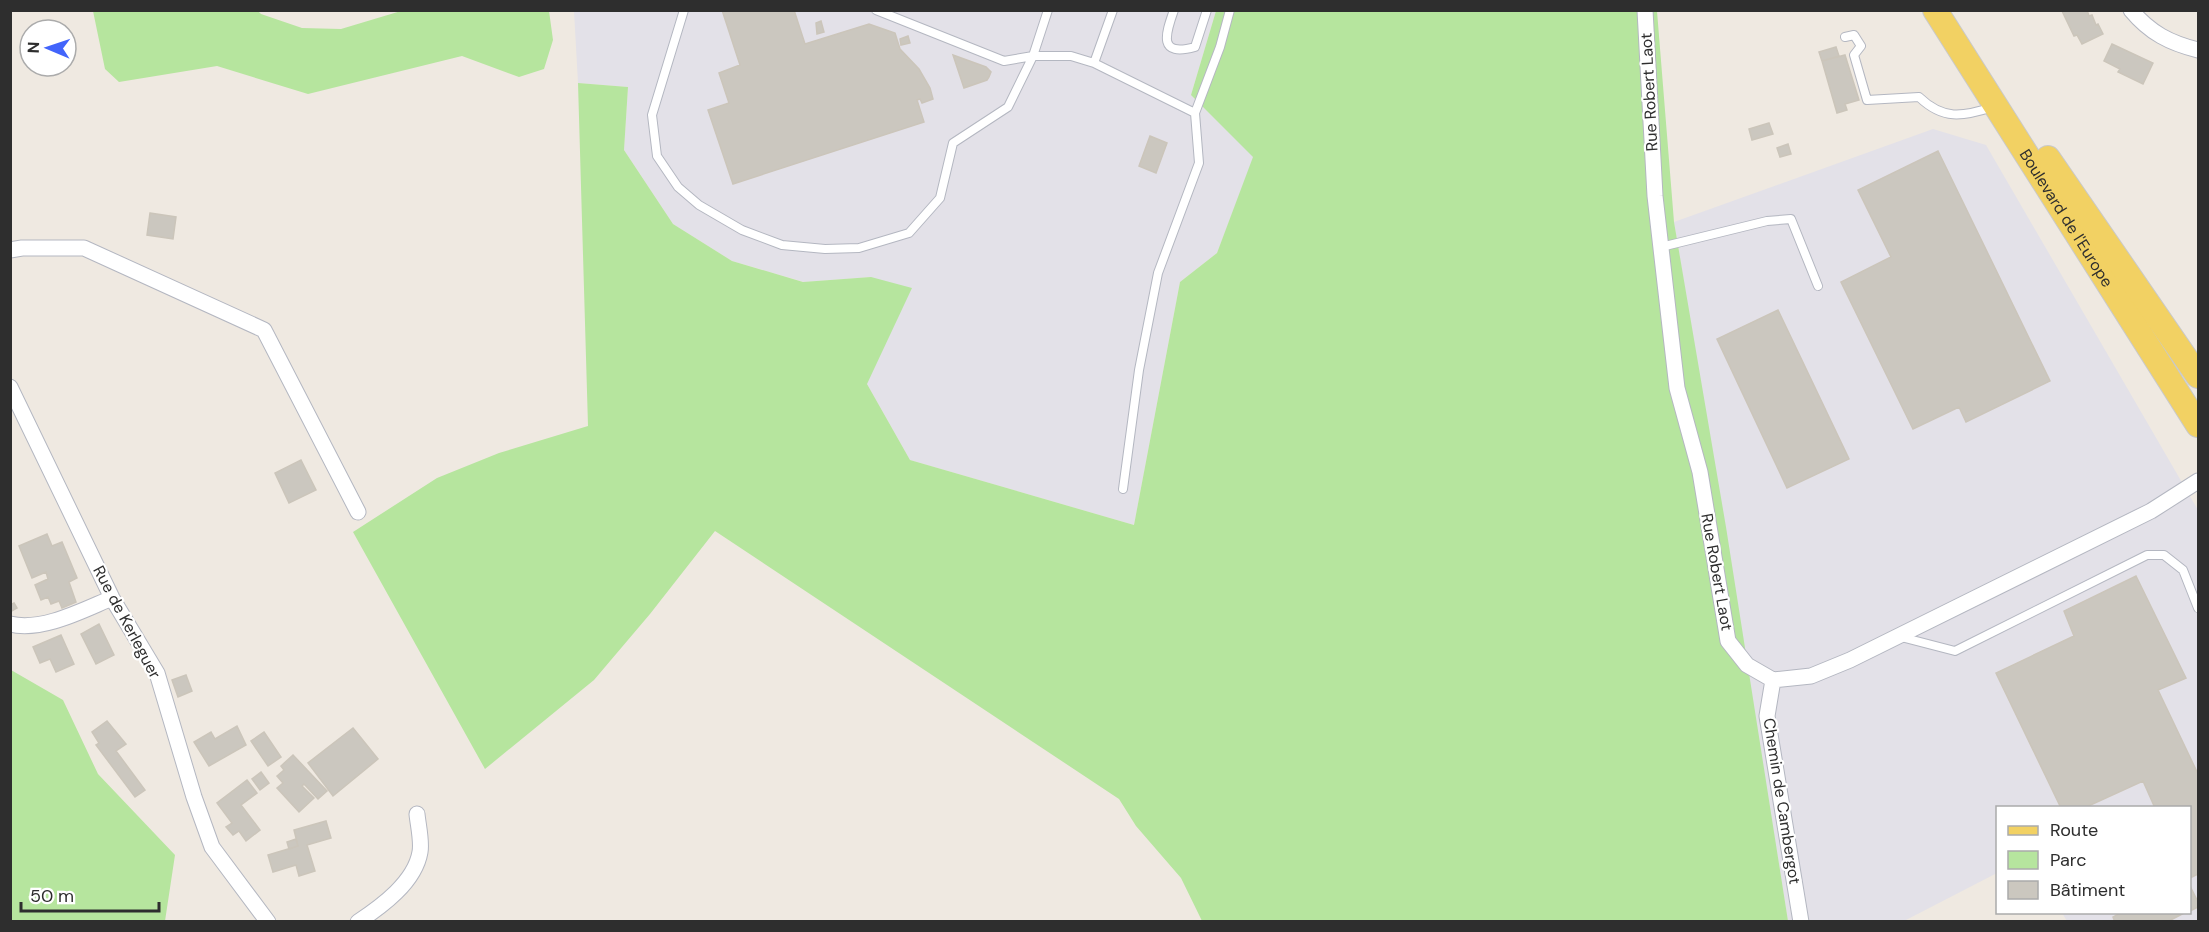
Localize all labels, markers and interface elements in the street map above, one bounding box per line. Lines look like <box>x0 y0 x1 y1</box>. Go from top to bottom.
north arrow <box>18 18 78 78</box>
street label: Rue Robert Laot <box>1635 32 1663 152</box>
text: N <box>23 41 44 54</box>
street label: Boulevard de l'Europe <box>2015 145 2118 291</box>
street label: Rue Robert Laot <box>1696 512 1738 632</box>
street label: Rue de Kerleguer <box>88 562 166 682</box>
street label: Chemin de Cambergot <box>1758 716 1806 886</box>
legend <box>1996 806 2191 914</box>
text: Route <box>2050 818 2098 842</box>
text: Parc <box>2050 848 2086 872</box>
scale bar <box>21 875 159 913</box>
text: Bâtiment <box>2050 878 2125 902</box>
text: 50 m <box>30 884 74 908</box>

